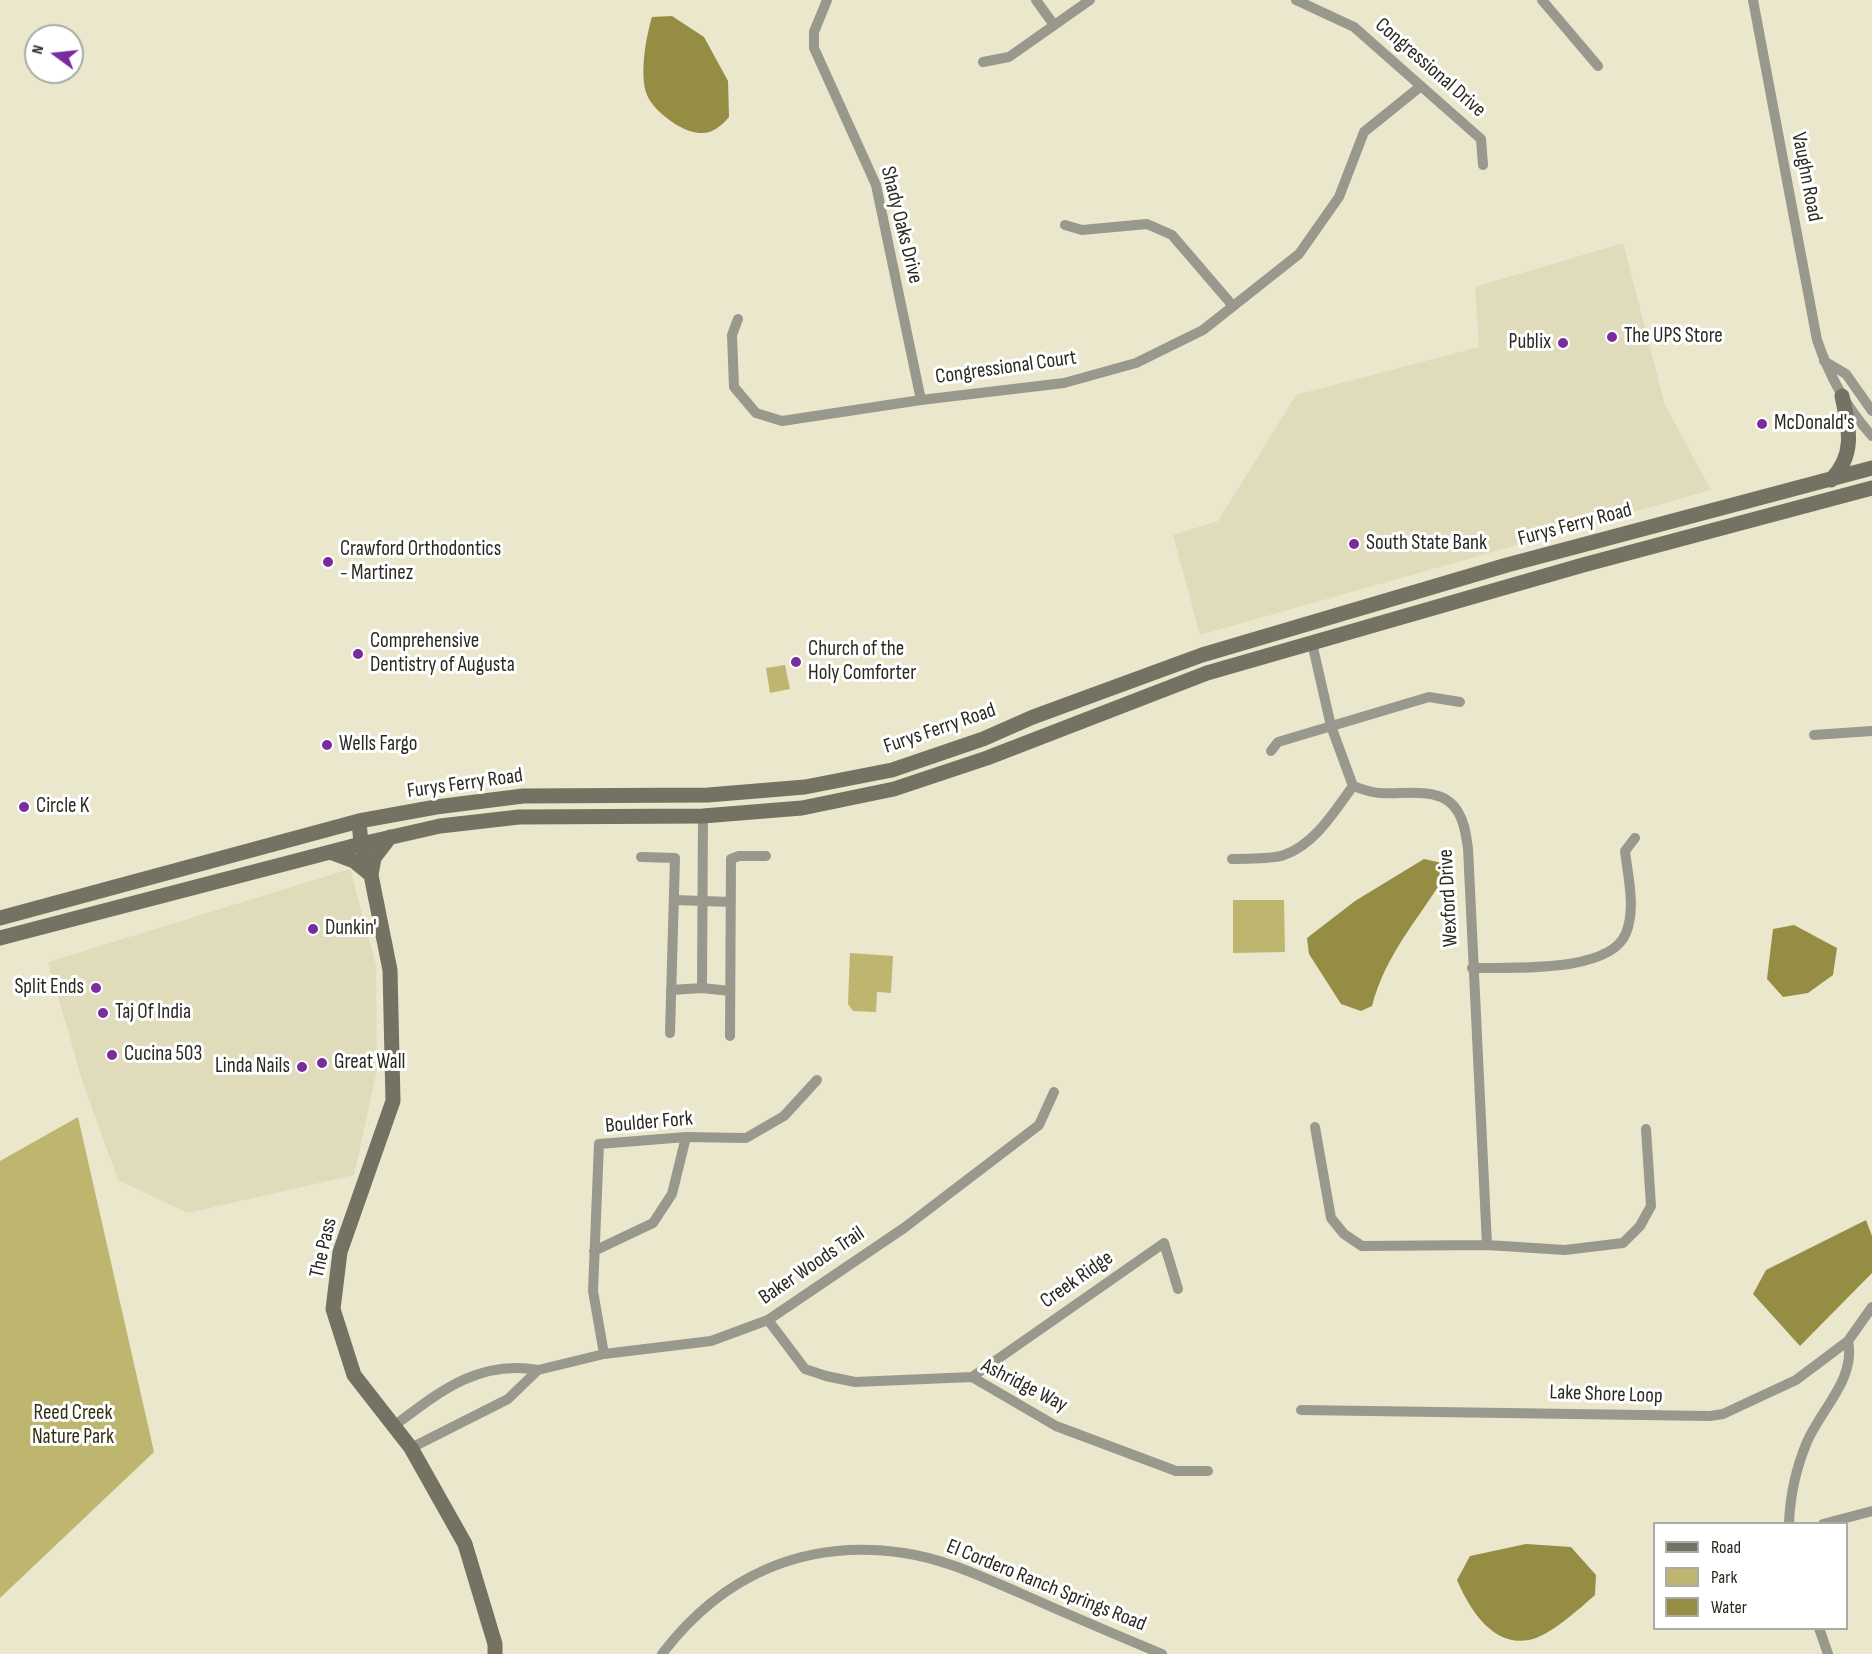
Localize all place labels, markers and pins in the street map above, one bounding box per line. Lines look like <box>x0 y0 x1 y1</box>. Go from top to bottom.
place label: The UPS Store <box>1624 324 1723 350</box>
place label: Publix <box>1509 330 1551 356</box>
marker: The UPS Store <box>1605 330 1619 344</box>
marker: Publix <box>1556 336 1570 350</box>
place label: McDonald's <box>1774 411 1854 437</box>
marker: McDonald's <box>1755 417 1769 431</box>
place label: South State Bank <box>1366 531 1487 557</box>
place label: Crawford Orthodontics - Martinez <box>340 537 501 587</box>
marker: South State Bank <box>1347 537 1361 551</box>
marker: Crawford Orthodontics - Martinez <box>321 555 335 569</box>
place label: Comprehensive Dentistry of Augusta <box>370 629 515 679</box>
place label: Church of the Holy Comforter <box>808 637 916 687</box>
marker: Comprehensive Dentistry of Augusta <box>351 647 365 661</box>
marker: Church of the Holy Comforter <box>789 655 803 669</box>
place label: Wells Fargo <box>339 732 418 758</box>
marker: Wells Fargo <box>320 738 334 752</box>
place label: Circle K <box>36 794 89 820</box>
marker: Circle K <box>17 800 31 814</box>
place label: Dunkin' <box>325 916 377 942</box>
marker: Dunkin' <box>306 922 320 936</box>
place label: Split Ends <box>14 975 84 1001</box>
marker: Split Ends <box>89 981 103 995</box>
place label: Taj Of India <box>115 1000 191 1026</box>
marker: Taj Of India <box>96 1006 110 1020</box>
place label: Cucina 503 <box>124 1042 202 1068</box>
marker: Cucina 503 <box>105 1048 119 1062</box>
place label: Great Wall <box>334 1050 405 1076</box>
place label: Linda Nails <box>215 1054 290 1080</box>
marker: Great Wall <box>315 1056 329 1070</box>
marker: Linda Nails <box>295 1060 309 1074</box>

